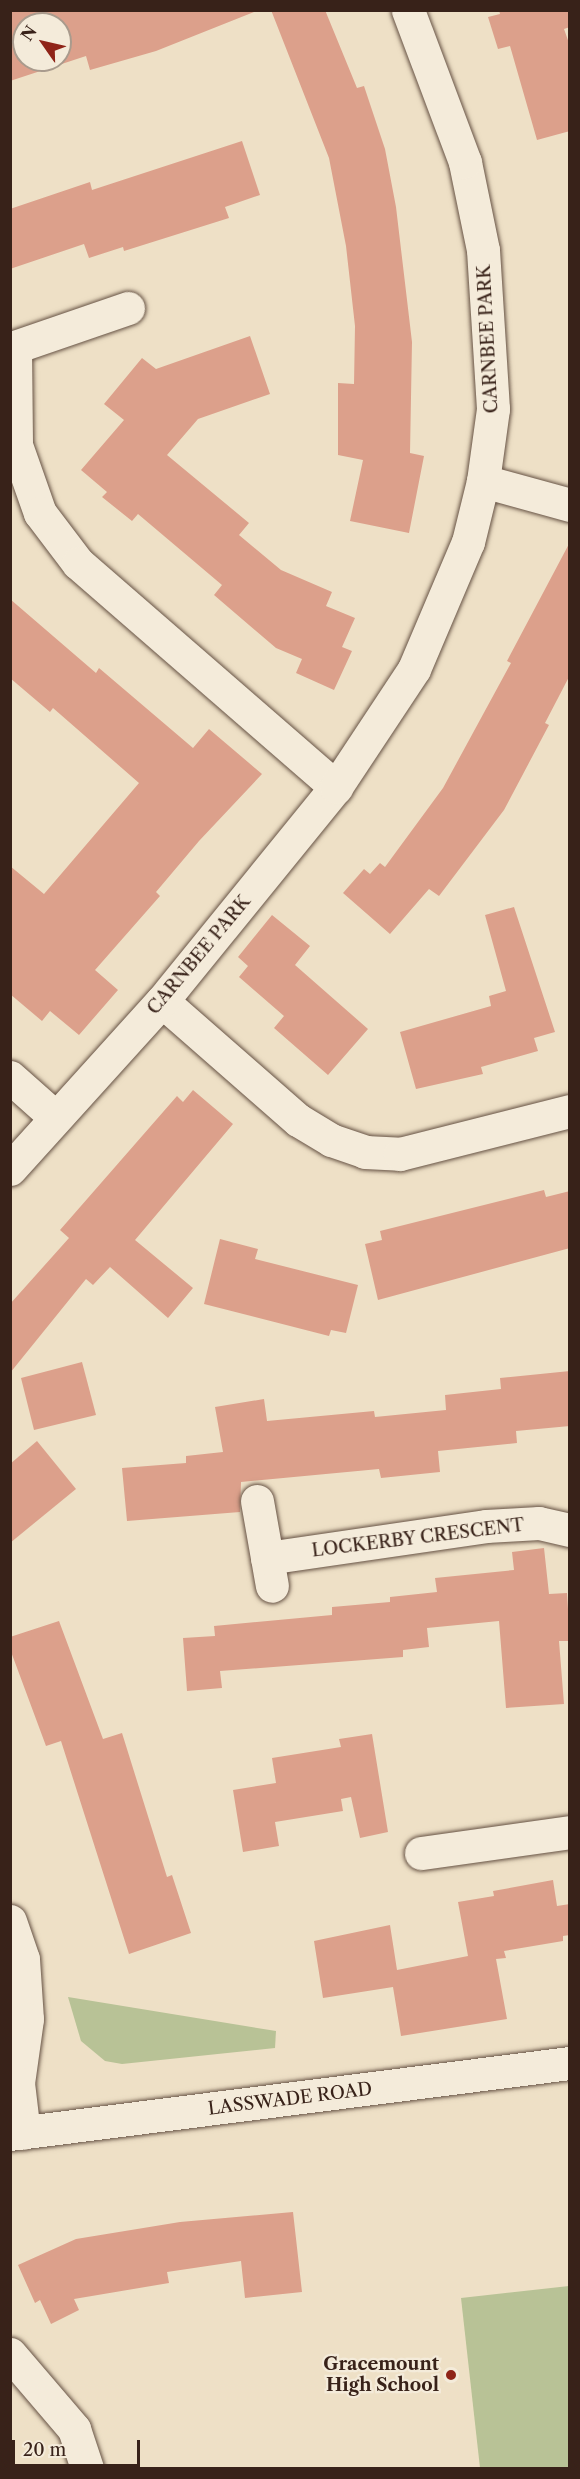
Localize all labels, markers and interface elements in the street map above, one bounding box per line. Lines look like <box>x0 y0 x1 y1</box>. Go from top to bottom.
north arrow <box>12 12 72 72</box>
text: N <box>17 22 41 44</box>
street label: CARNBEE PARK <box>473 264 503 414</box>
street label: CARNBEE PARK <box>143 891 255 1019</box>
street label: LOCKERBY CRESCENT <box>310 1514 526 1562</box>
street label: LASSWADE ROAD <box>207 2078 373 2120</box>
place label: Gracemount High School <box>323 2354 439 2396</box>
marker: Gracemount High School <box>444 2368 458 2382</box>
scale bar <box>15 2428 142 2466</box>
text: 20 m <box>23 2439 66 2461</box>

